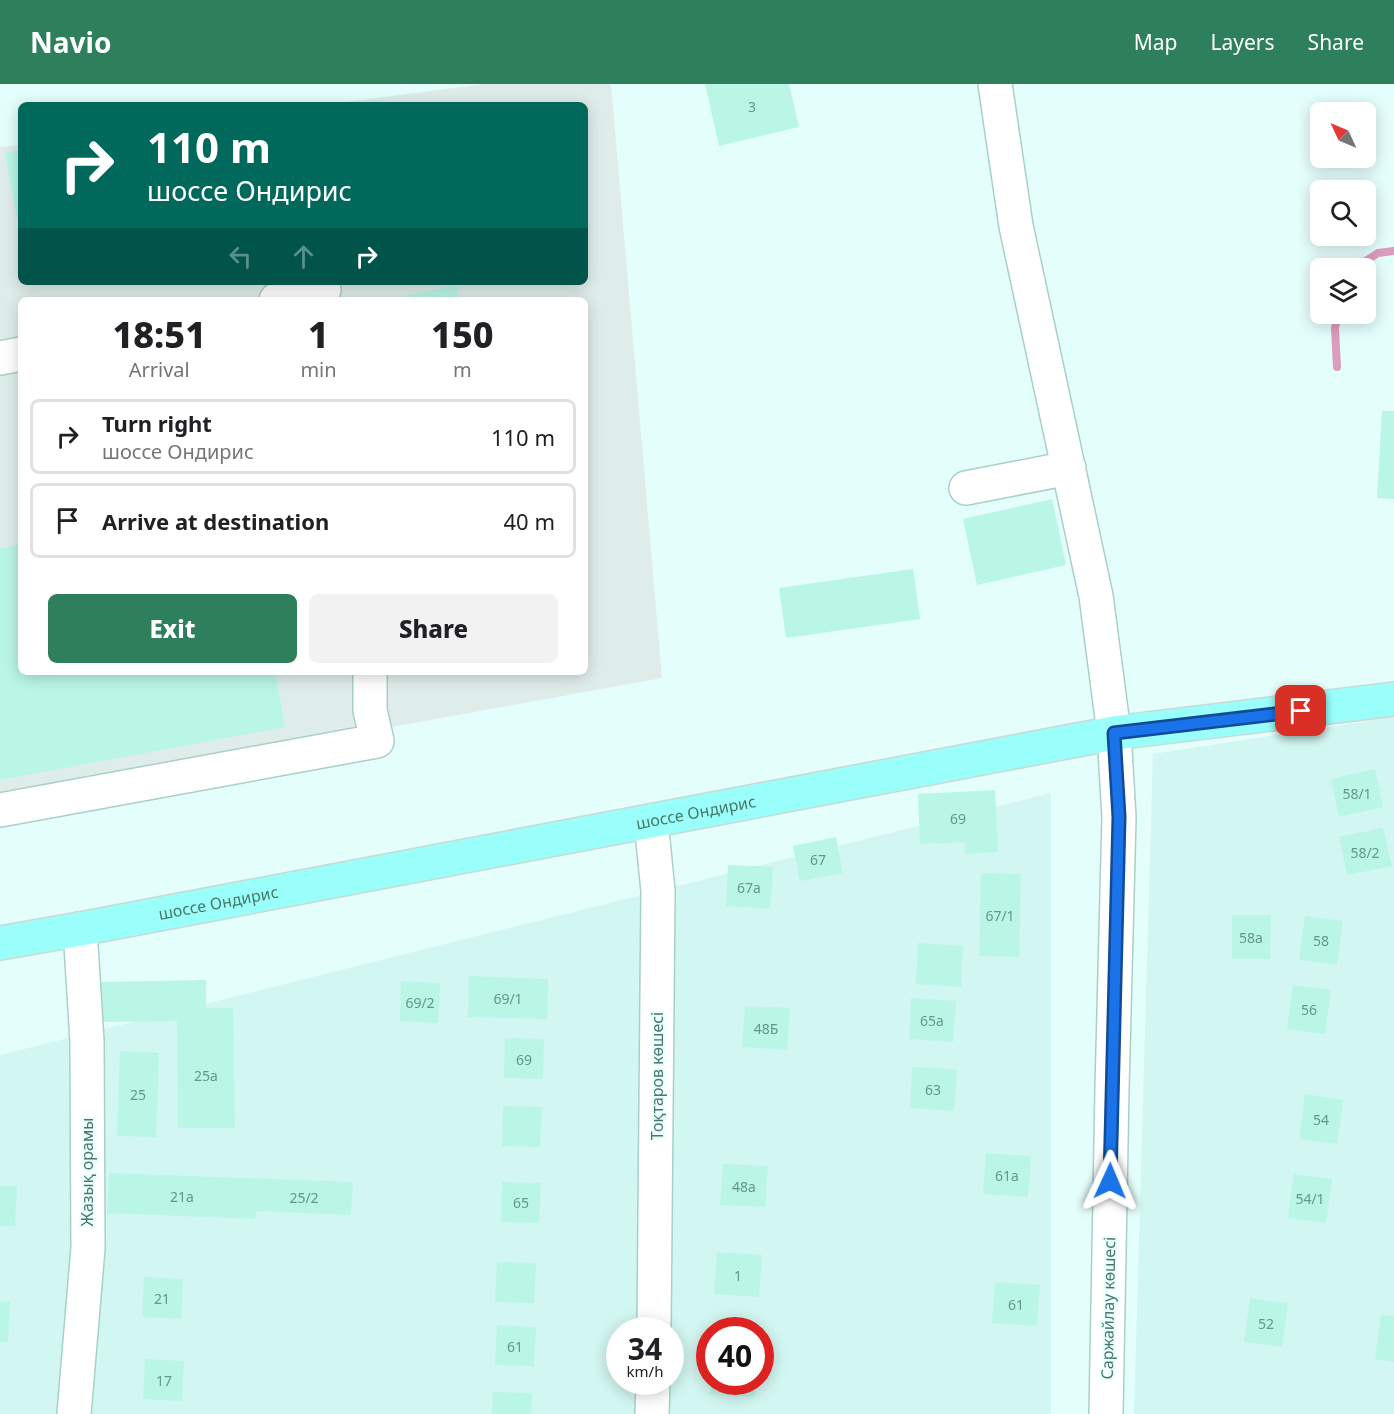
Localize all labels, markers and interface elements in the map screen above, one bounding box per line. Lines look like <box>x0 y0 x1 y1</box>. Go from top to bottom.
text: Navio <box>30 23 111 61</box>
text: Map <box>1134 28 1178 56</box>
text: Layers <box>1211 28 1275 56</box>
text: Share <box>1308 28 1364 56</box>
house number: 3 <box>748 97 756 116</box>
north arrow <box>1310 102 1376 168</box>
map controls <box>1310 102 1376 324</box>
text: 110 m <box>147 118 271 175</box>
icon: right <box>48 126 126 204</box>
text: шоссе Ондирис <box>147 172 352 209</box>
button: search <box>1310 180 1376 246</box>
icon: left <box>224 240 257 273</box>
icon: ahead <box>287 240 320 273</box>
icon: right <box>350 240 383 273</box>
button: layers <box>1310 258 1376 324</box>
text: 18:51 <box>112 310 206 359</box>
text: 1 <box>308 310 329 359</box>
text: 150 <box>431 310 494 359</box>
text: Arrival <box>129 356 190 383</box>
text: min <box>300 356 337 383</box>
text: m <box>453 356 472 383</box>
text: Turn right <box>102 408 212 438</box>
icon: right <box>51 420 84 453</box>
text: 110 m <box>491 422 555 452</box>
text: шоссе Ондирис <box>102 438 254 465</box>
icon: arrive <box>51 504 84 537</box>
text: Arrive at destination <box>102 506 329 536</box>
text: 40 m <box>504 506 555 536</box>
button: Exit <box>48 594 297 663</box>
button: Share <box>309 594 558 663</box>
pin <box>1275 685 1326 736</box>
icon: arrive <box>1284 694 1317 727</box>
house number: 58/1 <box>1342 784 1372 803</box>
street label: шоссе Ондирис <box>634 790 758 834</box>
house number: 69 <box>950 809 966 828</box>
house number: 58/2 <box>1350 843 1380 862</box>
house number: 67 <box>810 850 826 869</box>
house number: 67а <box>737 878 761 897</box>
street label: шоссе Ондирис <box>157 881 280 925</box>
house number: 67/1 <box>985 906 1015 925</box>
house number: 58а <box>1239 928 1263 947</box>
house number: 58 <box>1313 931 1329 950</box>
house number: 69/1 <box>493 989 523 1008</box>
house number: 69/2 <box>405 993 435 1012</box>
house number: 56 <box>1301 1000 1317 1019</box>
house number: 65а <box>920 1011 944 1030</box>
street label: Тоқтаров көшесі <box>646 1012 668 1140</box>
house number: 48Б <box>754 1019 778 1038</box>
house number: 69 <box>516 1050 532 1069</box>
house number: 25а <box>194 1066 218 1085</box>
house number: 63 <box>925 1080 941 1099</box>
house number: 25 <box>130 1085 146 1104</box>
house number: 54 <box>1313 1110 1329 1129</box>
street label: Жазық орамы <box>76 1118 98 1226</box>
position arrow <box>1078 1149 1142 1213</box>
house number: 61а <box>995 1166 1019 1185</box>
house number: 48а <box>732 1177 756 1196</box>
house number: 21а <box>170 1187 194 1206</box>
house number: 25/2 <box>289 1188 319 1207</box>
house number: 54/1 <box>1295 1189 1325 1208</box>
house number: 65 <box>513 1193 529 1212</box>
street label: Саржайлау көшесі <box>1096 1237 1120 1379</box>
house number: 1 <box>734 1266 742 1285</box>
house number: 21 <box>154 1289 170 1308</box>
house number: 61 <box>1008 1295 1024 1314</box>
house number: 52 <box>1258 1314 1274 1333</box>
speed limit sign: 40 <box>696 1317 774 1395</box>
text: 34 <box>628 1328 662 1369</box>
house number: 61 <box>507 1337 523 1356</box>
text: km/h <box>627 1361 663 1381</box>
house number: 17 <box>156 1371 172 1390</box>

